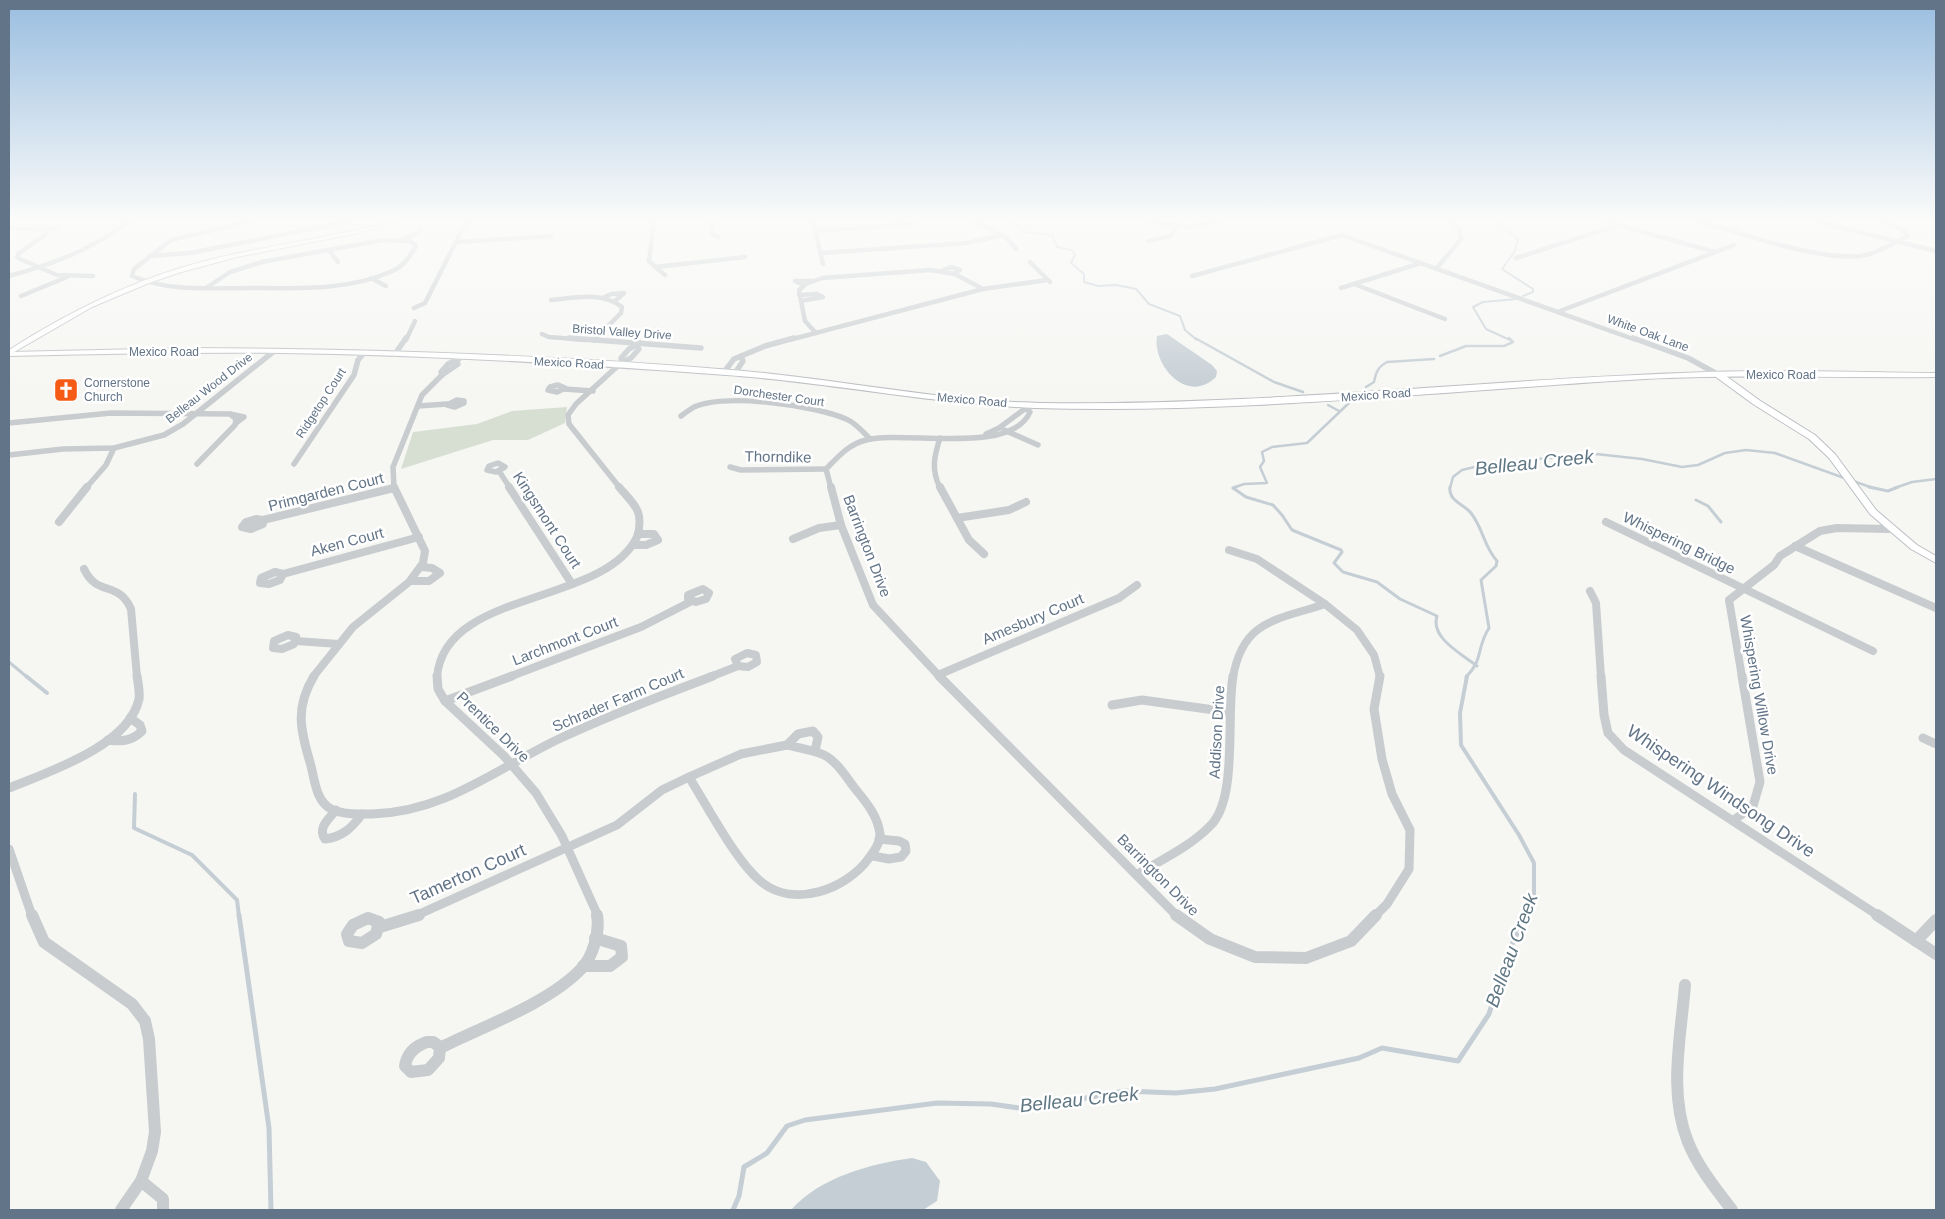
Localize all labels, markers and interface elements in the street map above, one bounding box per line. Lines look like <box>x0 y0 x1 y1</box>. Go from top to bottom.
street label: White Oak Lane <box>1605 312 1691 354</box>
street label: Bristol Valley Drive <box>572 322 673 342</box>
street label: Mexico Road <box>129 345 199 359</box>
street label: Belleau Wood Drive <box>163 350 255 426</box>
street label: Mexico Road <box>534 354 604 372</box>
street label: Ridgetop Court <box>293 365 349 441</box>
street label: Mexico Road <box>1746 368 1816 382</box>
place label: Cornerstone Church <box>84 376 150 404</box>
church icon: Cornerstone Church <box>53 377 79 403</box>
street label: Dorchester Court <box>733 383 826 409</box>
street label: Mexico Road <box>1341 386 1411 404</box>
street label: Mexico Road <box>937 390 1007 410</box>
water label: Belleau Creek <box>1474 446 1596 479</box>
street label: Thorndike <box>745 447 812 466</box>
street label: Kingsmont Court <box>510 468 585 572</box>
street label: Primgarden Court <box>266 469 386 514</box>
street label: Barrington Drive <box>840 492 895 599</box>
street label: Whispering Bridge <box>1620 508 1738 577</box>
street label: Aken Court <box>308 523 386 559</box>
street label: Amesbury Court <box>980 589 1087 648</box>
street label: Larchmont Court <box>510 612 621 668</box>
street label: Whispering Willow Drive <box>1737 614 1782 776</box>
street label: Schrader Farm Court <box>550 664 687 735</box>
street label: Addison Drive <box>1206 685 1227 779</box>
street label: Prentice Drive <box>454 688 533 765</box>
street label: Whispering Windsong Drive <box>1623 721 1819 861</box>
street label: Barrington Drive <box>1114 830 1203 919</box>
street label: Tamerton Court <box>407 840 529 908</box>
water label: Belleau Creek <box>1481 889 1542 1010</box>
water label: Belleau Creek <box>1019 1083 1141 1116</box>

